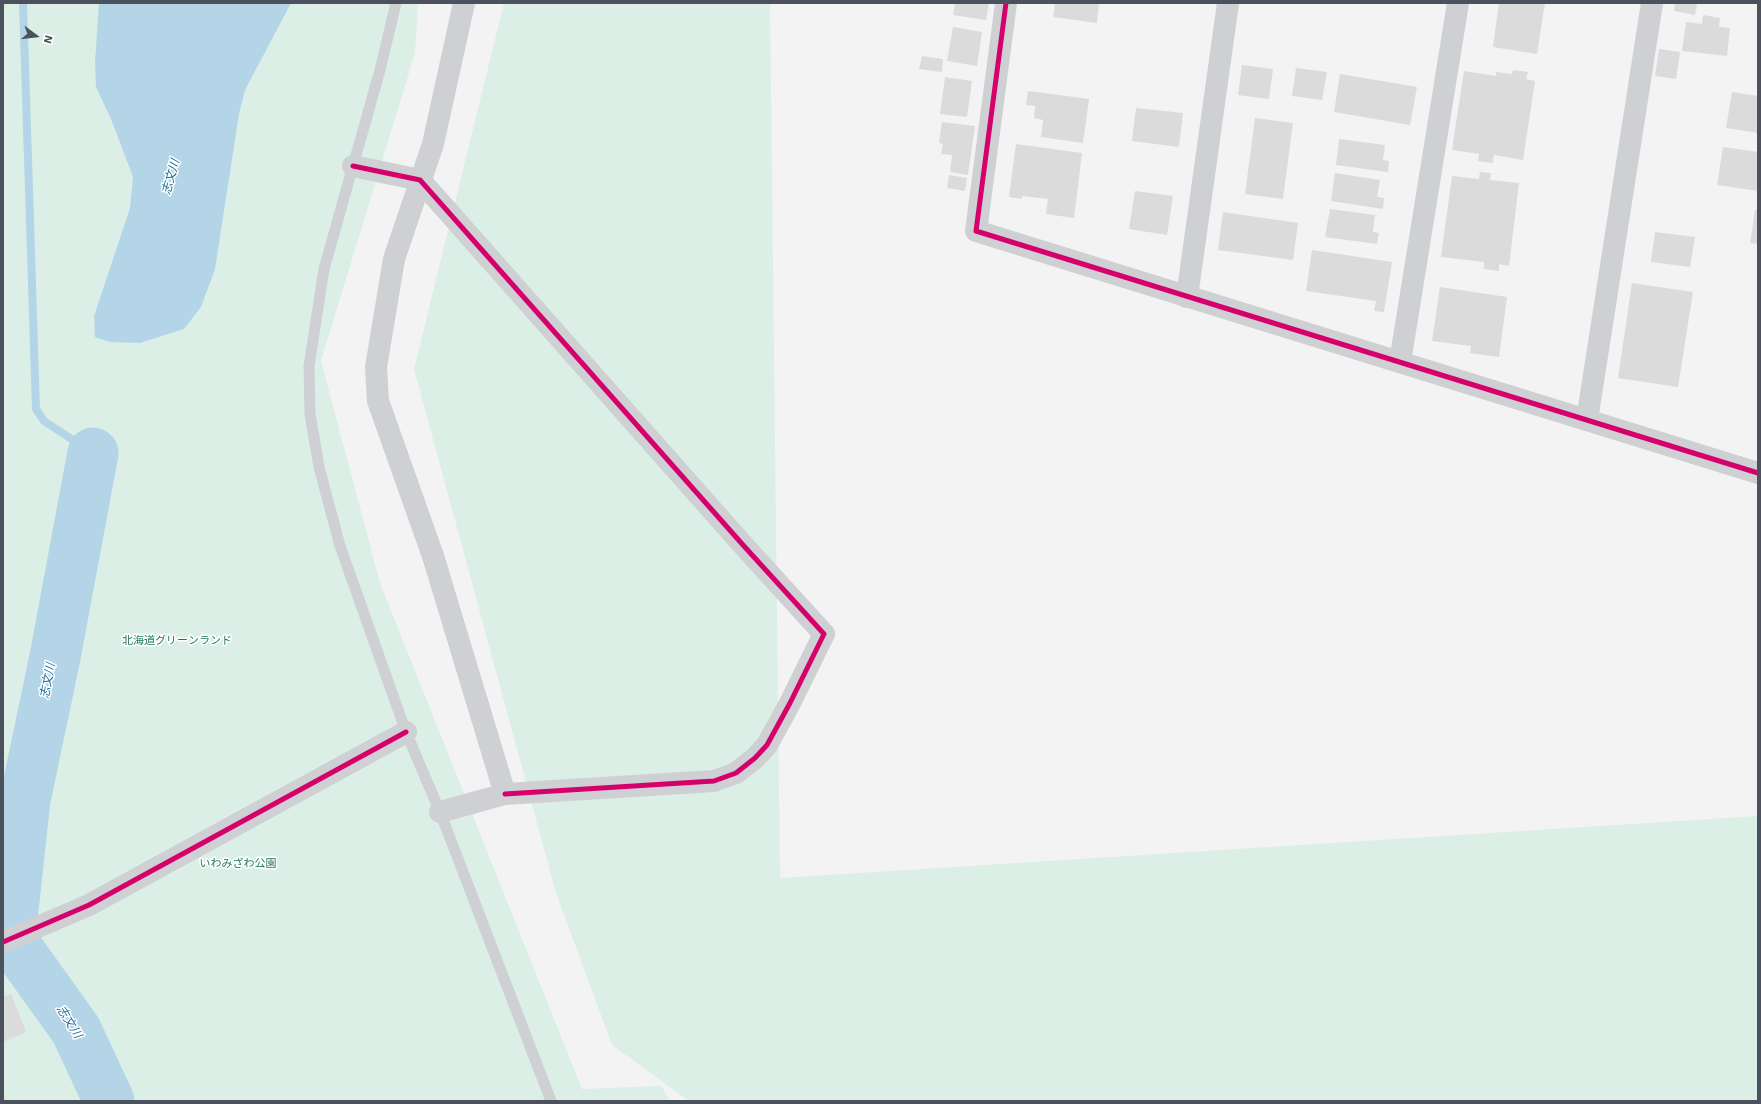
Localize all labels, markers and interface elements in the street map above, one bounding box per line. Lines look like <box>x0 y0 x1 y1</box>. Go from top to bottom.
north arrow <box>16 16 56 56</box>
text: N <box>41 34 55 45</box>
water label: 志文川 <box>159 158 183 196</box>
park label: 北海道グリーンランド <box>122 634 232 648</box>
water label: 志文川 <box>37 662 59 700</box>
park label: いわみざわ公園 <box>200 857 276 871</box>
water label: 志文川 <box>53 1003 85 1041</box>

